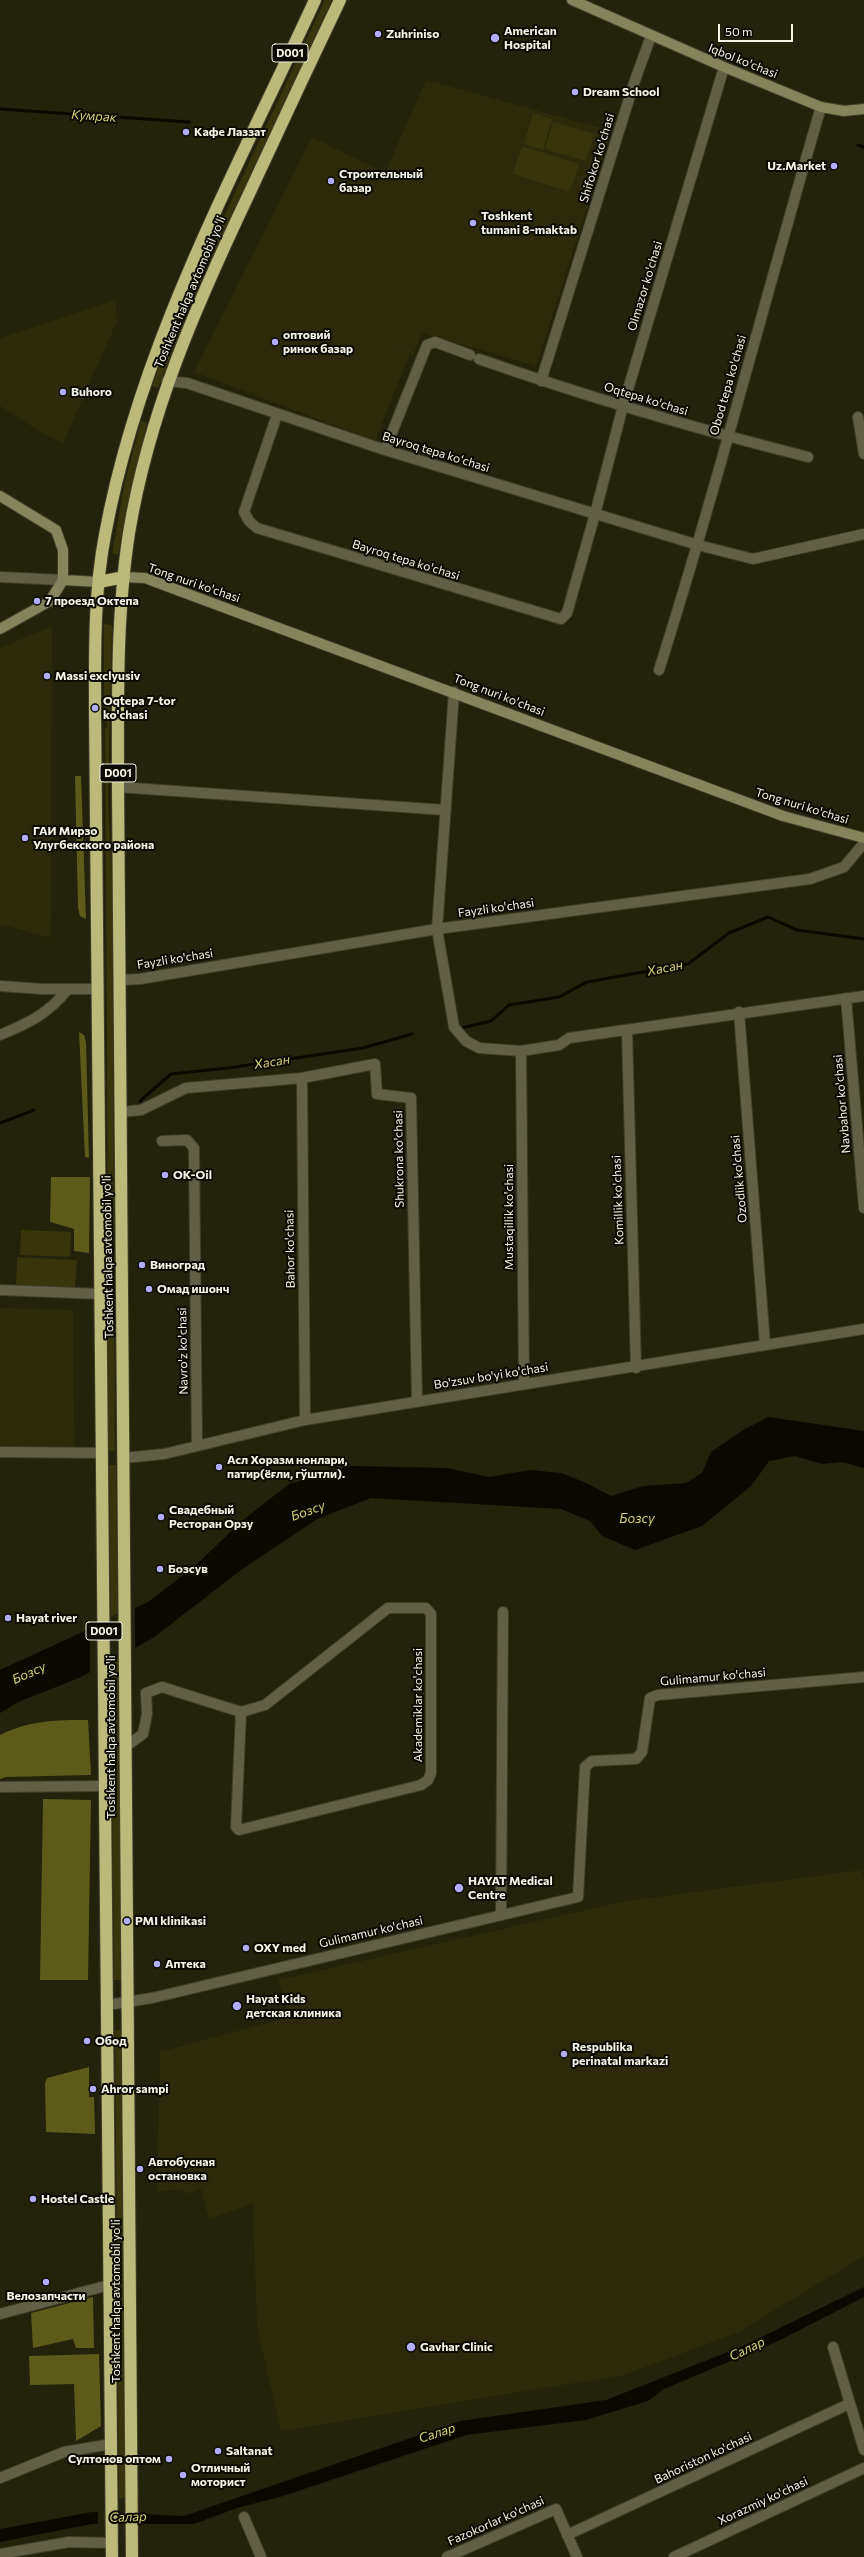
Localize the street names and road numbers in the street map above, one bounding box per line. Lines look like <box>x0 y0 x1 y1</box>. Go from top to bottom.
street label: Iqbol ko'chasi <box>706 41 780 81</box>
road number: D001 <box>272 44 308 62</box>
street label: Shifokor ko'chasi <box>577 112 617 204</box>
street label: Toshkent halqa avtomobil yo'li <box>151 214 229 370</box>
street label: Olmazor ko'chasi <box>624 239 666 333</box>
street label: Obod tepa ko'chasi <box>707 333 749 437</box>
street label: Oqtepa ko'chasi <box>602 379 690 419</box>
street label: Bayroq tepa koʻchasi <box>380 429 492 475</box>
street label: Bayroq tepa ko'chasi <box>351 537 461 583</box>
street label: Tong nuri ko'chasi <box>146 560 242 606</box>
street label: Tong nuri ko'chasi <box>451 671 547 719</box>
road number: D001 <box>100 764 136 782</box>
street label: Tong nuri ko'chasi <box>754 785 850 827</box>
street label: Fayzli ko'chasi <box>457 896 535 920</box>
street label: Fayzli ko'chasi <box>136 946 214 972</box>
street label: Navbahor ko'chasi <box>830 1054 854 1154</box>
street label: Shukrona ko'chasi <box>391 1110 407 1208</box>
street label: Ozodlik ko'chasi <box>728 1134 750 1224</box>
street label: Komillik ko'chasi <box>609 1155 627 1245</box>
street label: Mustaqillik ko'chasi <box>502 1164 516 1270</box>
street label: Toshkent halqa avtomobil yo'li <box>99 1175 117 1339</box>
street label: Bahor ko'chasi <box>282 1210 298 1288</box>
street label: Navro'z ko'chasi <box>175 1307 191 1395</box>
street label: Bo'zsuv bo'yi ko'chasi <box>433 1360 549 1392</box>
road number: D001 <box>86 1622 122 1640</box>
street label: Akademiklar ko'chasi <box>411 1648 425 1762</box>
street label: Toshkent halqa avtomobil yo'li <box>104 1655 118 1819</box>
street label: Gulimamur ko'chasi <box>660 1665 766 1689</box>
street label: Gulimamur ko'chasi <box>318 1913 424 1951</box>
street label: Toshkent halqa avtomobil yo'li <box>109 2219 123 2383</box>
street label: Bahoriston ko'chasi <box>652 2429 754 2487</box>
street label: Xorazmiy ko'chasi <box>716 2474 810 2528</box>
street label: Fazokorlar ko'chasi <box>446 2493 546 2549</box>

